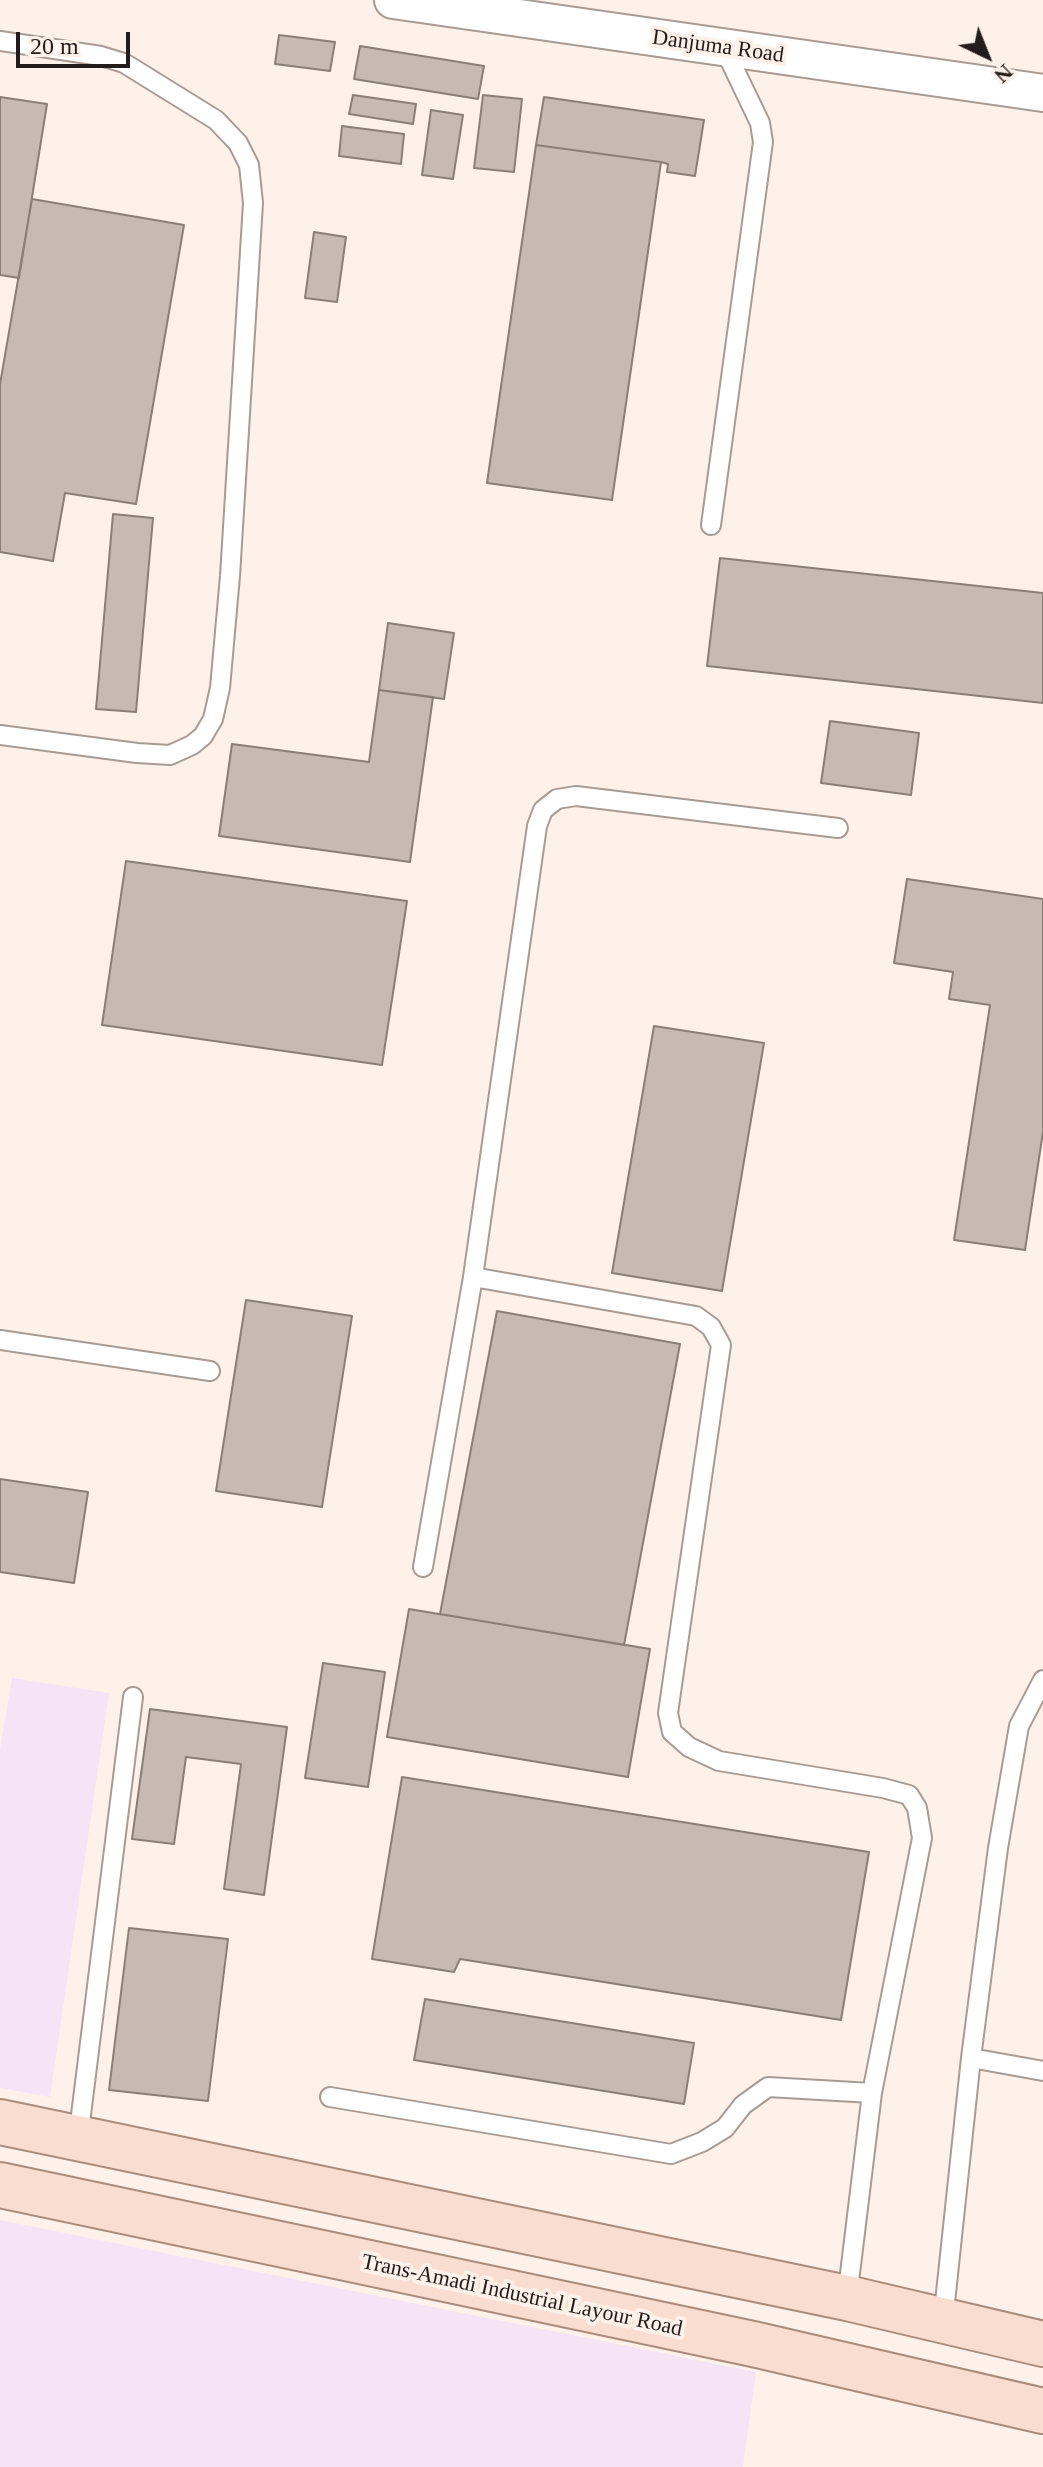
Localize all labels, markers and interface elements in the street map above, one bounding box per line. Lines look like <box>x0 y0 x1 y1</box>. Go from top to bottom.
scale bar <box>20 16 134 66</box>
north arrow <box>947 16 1027 96</box>
street label: Danjuma Road <box>651 25 785 69</box>
text: 20 m <box>30 33 79 59</box>
text: N <box>989 59 1018 88</box>
street label: Trans-Amadi Industrial Layour Road <box>359 2249 685 2343</box>

